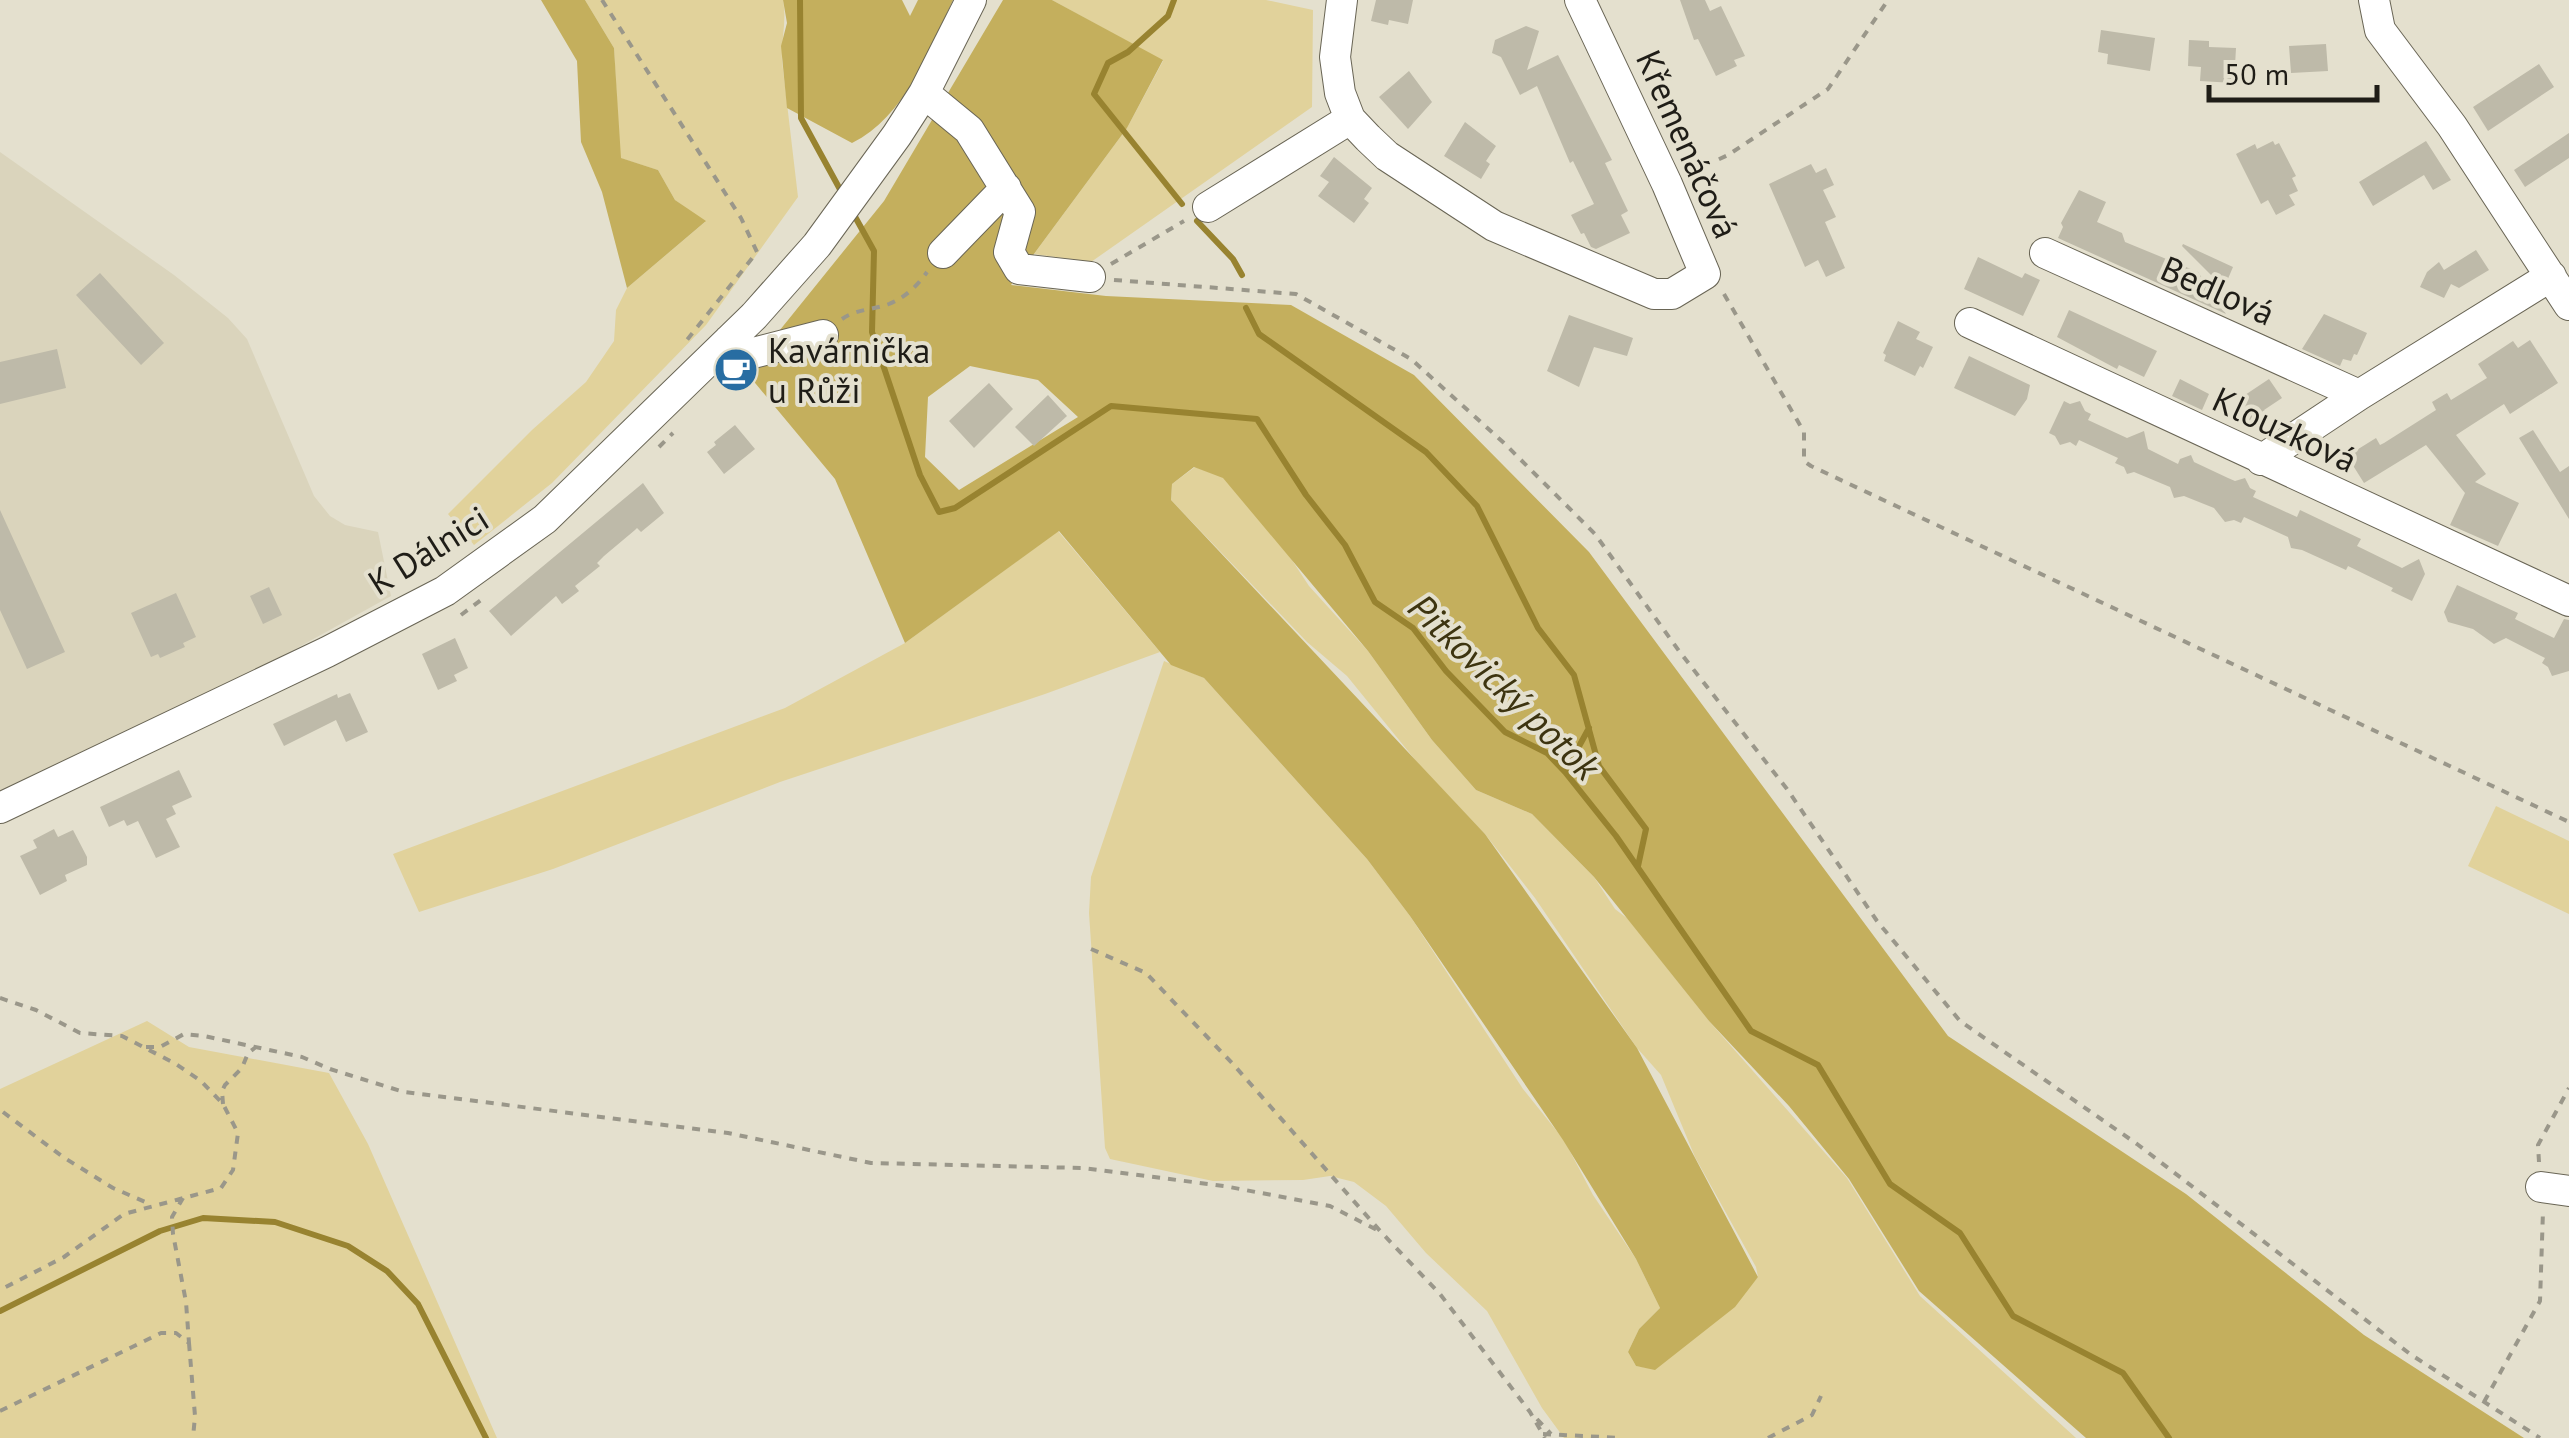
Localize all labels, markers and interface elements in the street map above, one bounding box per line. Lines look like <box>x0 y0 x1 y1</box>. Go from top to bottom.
scale bar <box>2209 40 2376 102</box>
street label: Křemenáčová <box>1626 43 1750 245</box>
text: 50 m <box>2224 54 2289 93</box>
street label: Bedlová <box>2154 245 2282 335</box>
place label: Kavárnička u Růži <box>768 327 930 413</box>
cafe icon: Kavárnička u Růži <box>713 347 759 393</box>
street label: Klouzková <box>2206 376 2364 482</box>
street label: K Dálnici <box>359 495 497 605</box>
water label: Pitkovický potok <box>1399 582 1613 791</box>

